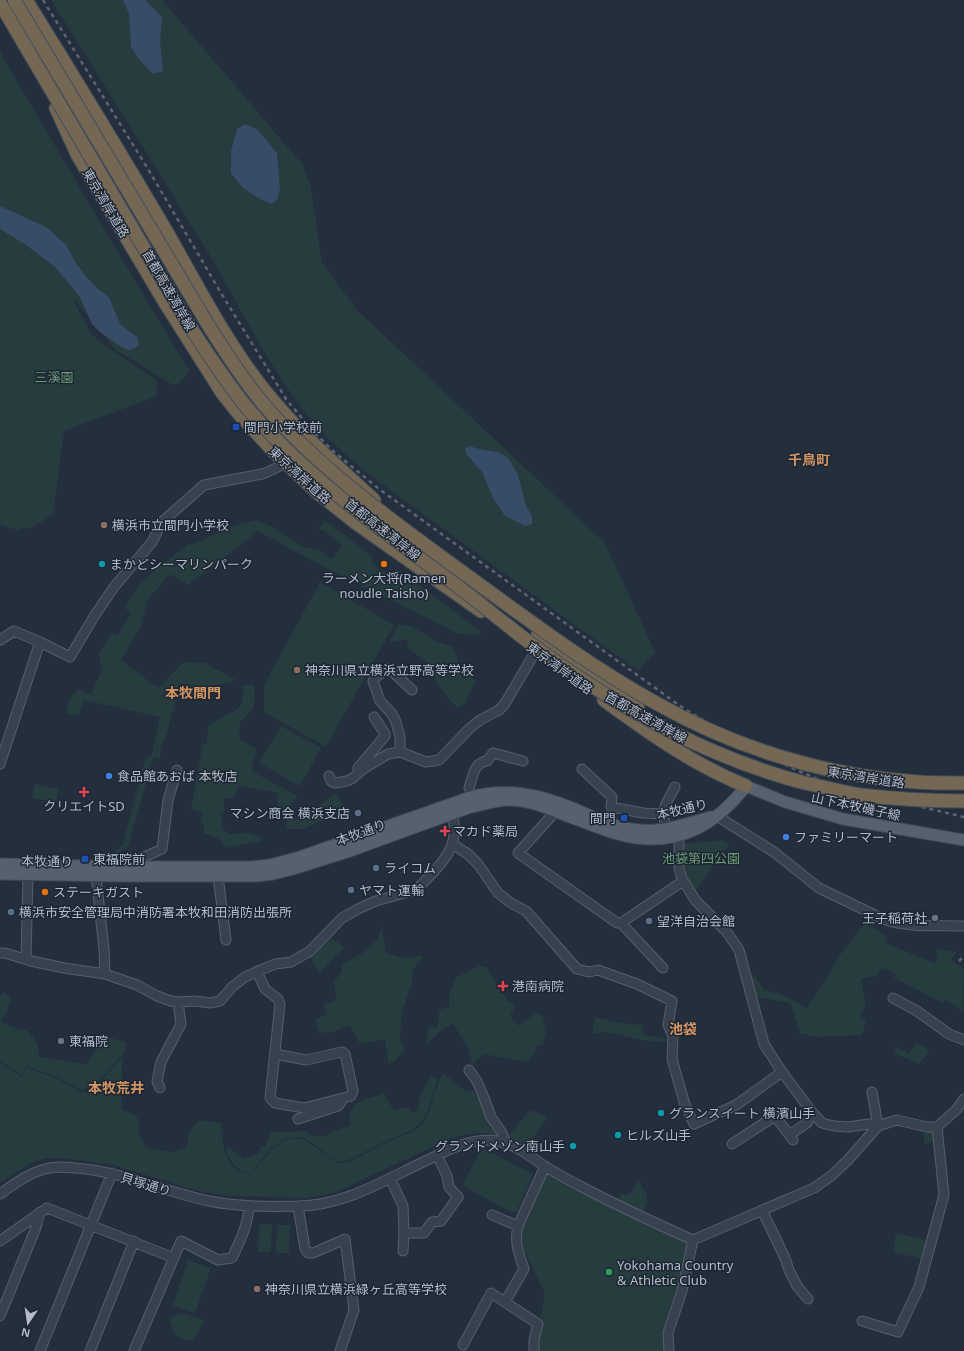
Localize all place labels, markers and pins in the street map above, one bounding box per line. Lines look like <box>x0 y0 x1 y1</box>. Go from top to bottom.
place label: 間門小学校前 <box>244 418 322 436</box>
marker: 間門小学校前 <box>231 422 241 432</box>
place label: 横浜市立間門小学校 <box>112 516 229 534</box>
marker: 横浜市立間門小学校 <box>99 520 109 530</box>
place label: まかどシーマリンパーク <box>110 555 253 573</box>
marker: まかどシーマリンパーク <box>97 559 107 569</box>
marker: ラーメン大将(Ramen noudle Taisho) <box>379 559 389 569</box>
place label: ラーメン大将(Ramen noudle Taisho) <box>322 569 446 602</box>
place label: 神奈川県立横浜立野高等学校 <box>305 661 474 679</box>
marker: 神奈川県立横浜立野高等学校 <box>292 665 302 675</box>
place label: 食品館あおば 本牧店 <box>117 767 237 785</box>
marker: 食品館あおば 本牧店 <box>104 771 114 781</box>
marker: クリエイトSD <box>79 787 89 797</box>
place label: クリエイトSD <box>43 797 125 815</box>
place label: マシン商会 横浜支店 <box>230 804 350 822</box>
marker: マシン商会 横浜支店 <box>353 808 363 818</box>
place label: 間門 <box>590 809 616 827</box>
marker: 間門 <box>619 813 629 823</box>
place label: マカド薬局 <box>453 822 518 840</box>
marker: マカド薬局 <box>440 826 450 836</box>
place label: ファミリーマート <box>794 828 898 846</box>
marker: ファミリーマート <box>781 832 791 842</box>
place label: 東福院前 <box>93 850 145 868</box>
marker: 東福院前 <box>80 854 90 864</box>
place label: ライコム <box>384 859 436 877</box>
marker: ライコム <box>371 863 381 873</box>
place label: ヤマト運輸 <box>359 881 424 899</box>
place label: ステーキガスト <box>53 883 144 901</box>
marker: ヤマト運輸 <box>346 885 356 895</box>
marker: ステーキガスト <box>40 887 50 897</box>
place label: 横浜市安全管理局中消防署本牧和田消防出張所 <box>19 903 292 921</box>
marker: 横浜市安全管理局中消防署本牧和田消防出張所 <box>6 907 16 917</box>
place label: 王子稲荷社 <box>862 909 927 927</box>
place label: 望洋自治会館 <box>657 912 735 930</box>
marker: 王子稲荷社 <box>930 913 940 923</box>
marker: 望洋自治会館 <box>644 916 654 926</box>
place label: 港南病院 <box>512 977 564 995</box>
marker: 港南病院 <box>497 980 509 992</box>
place label: 東福院 <box>69 1032 108 1050</box>
marker: 東福院 <box>56 1036 66 1046</box>
place label: グランスイート 横濱山手 <box>669 1104 815 1122</box>
marker: グランスイート 横濱山手 <box>656 1108 666 1118</box>
place label: ヒルズ山手 <box>626 1126 691 1144</box>
marker: ヒルズ山手 <box>613 1130 623 1140</box>
place label: グランドメゾン南山手 <box>435 1137 565 1155</box>
marker: グランドメゾン南山手 <box>568 1141 578 1151</box>
place label: Yokohama Country & Athletic Club <box>617 1256 734 1289</box>
marker: Yokohama Country & Athletic Club <box>604 1267 614 1277</box>
place label: 神奈川県立横浜緑ヶ丘高等学校 <box>265 1280 447 1298</box>
marker: 神奈川県立横浜緑ヶ丘高等学校 <box>252 1284 262 1294</box>

